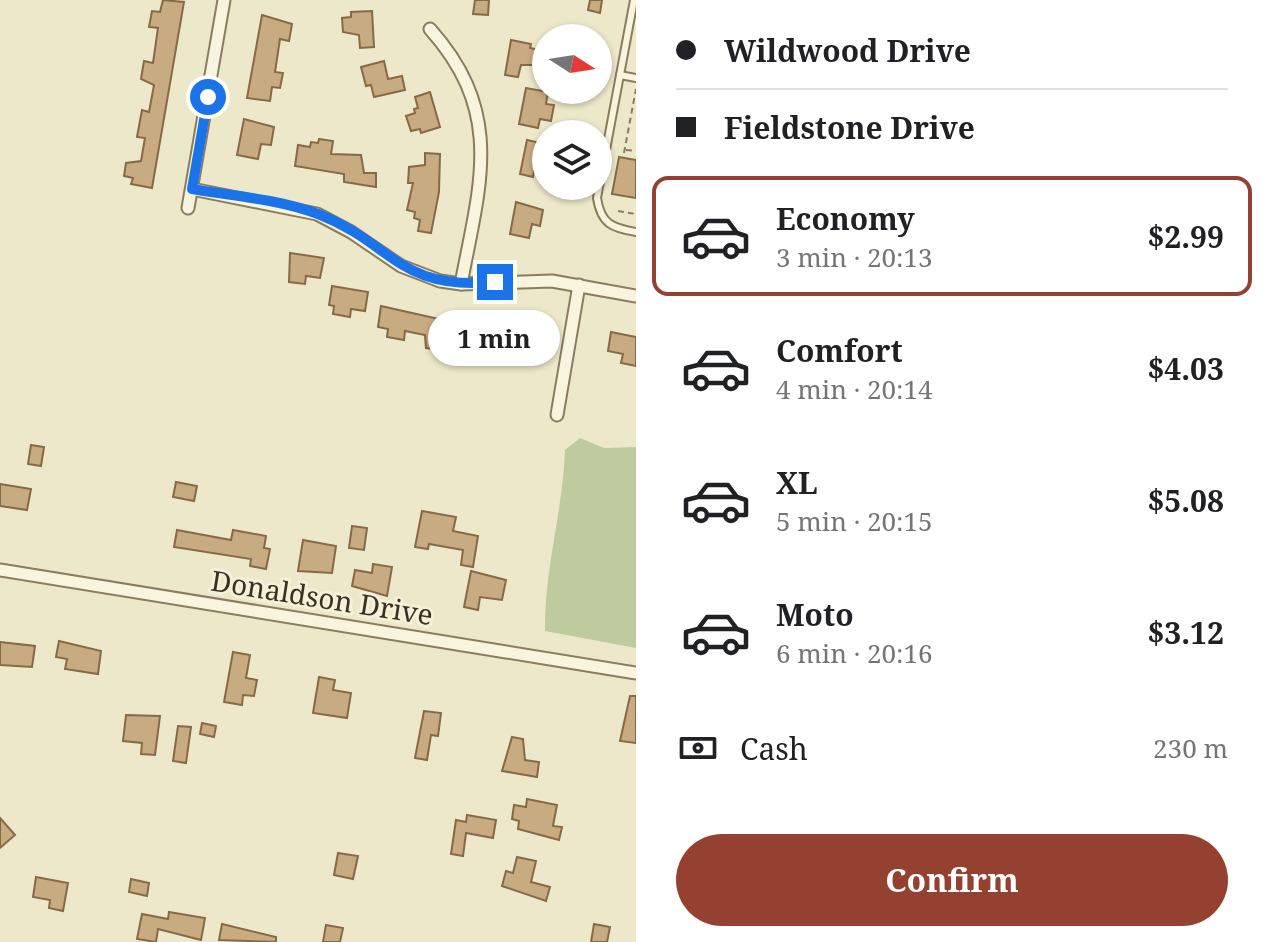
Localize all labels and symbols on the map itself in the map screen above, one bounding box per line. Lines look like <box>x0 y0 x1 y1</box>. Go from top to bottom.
north arrow <box>532 24 612 104</box>
route start <box>190 79 226 115</box>
route end <box>477 264 513 300</box>
callout: 1 min <box>429 310 561 366</box>
street label: Donaldson Drive <box>209 561 436 633</box>

